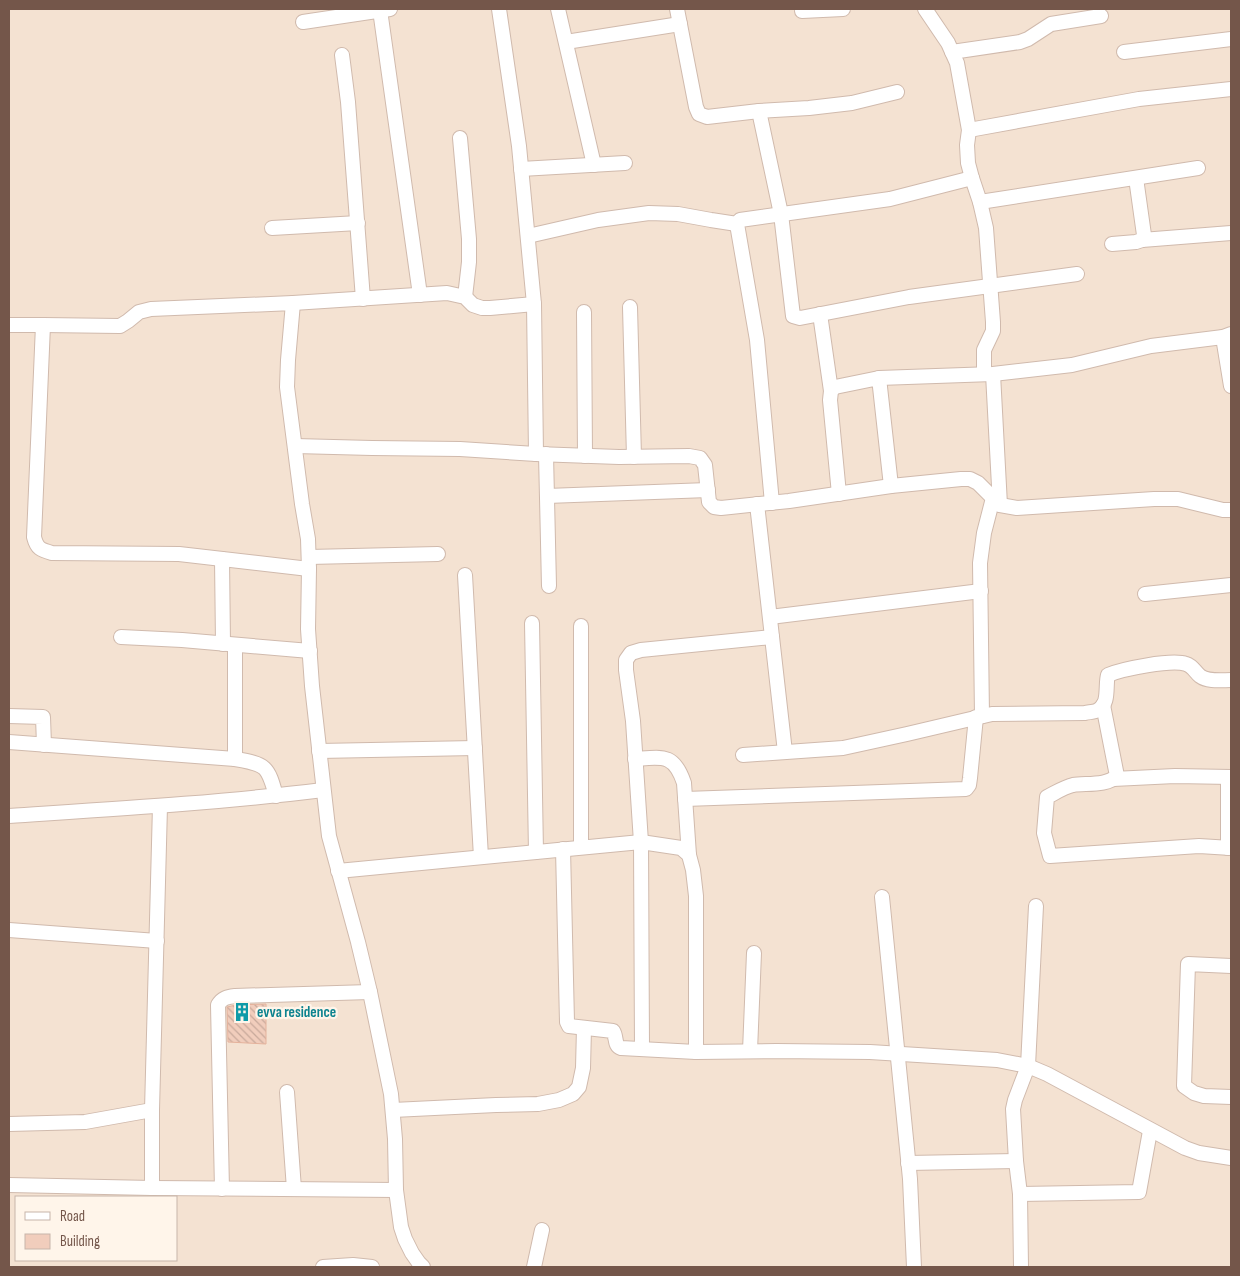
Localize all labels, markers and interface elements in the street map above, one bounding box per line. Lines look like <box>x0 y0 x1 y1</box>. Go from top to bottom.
building icon: evva residence <box>231 1001 253 1023</box>
place label: evva residence <box>257 1003 336 1022</box>
legend <box>15 1196 178 1261</box>
text: Road <box>60 1207 85 1226</box>
text: Building <box>60 1232 100 1251</box>

